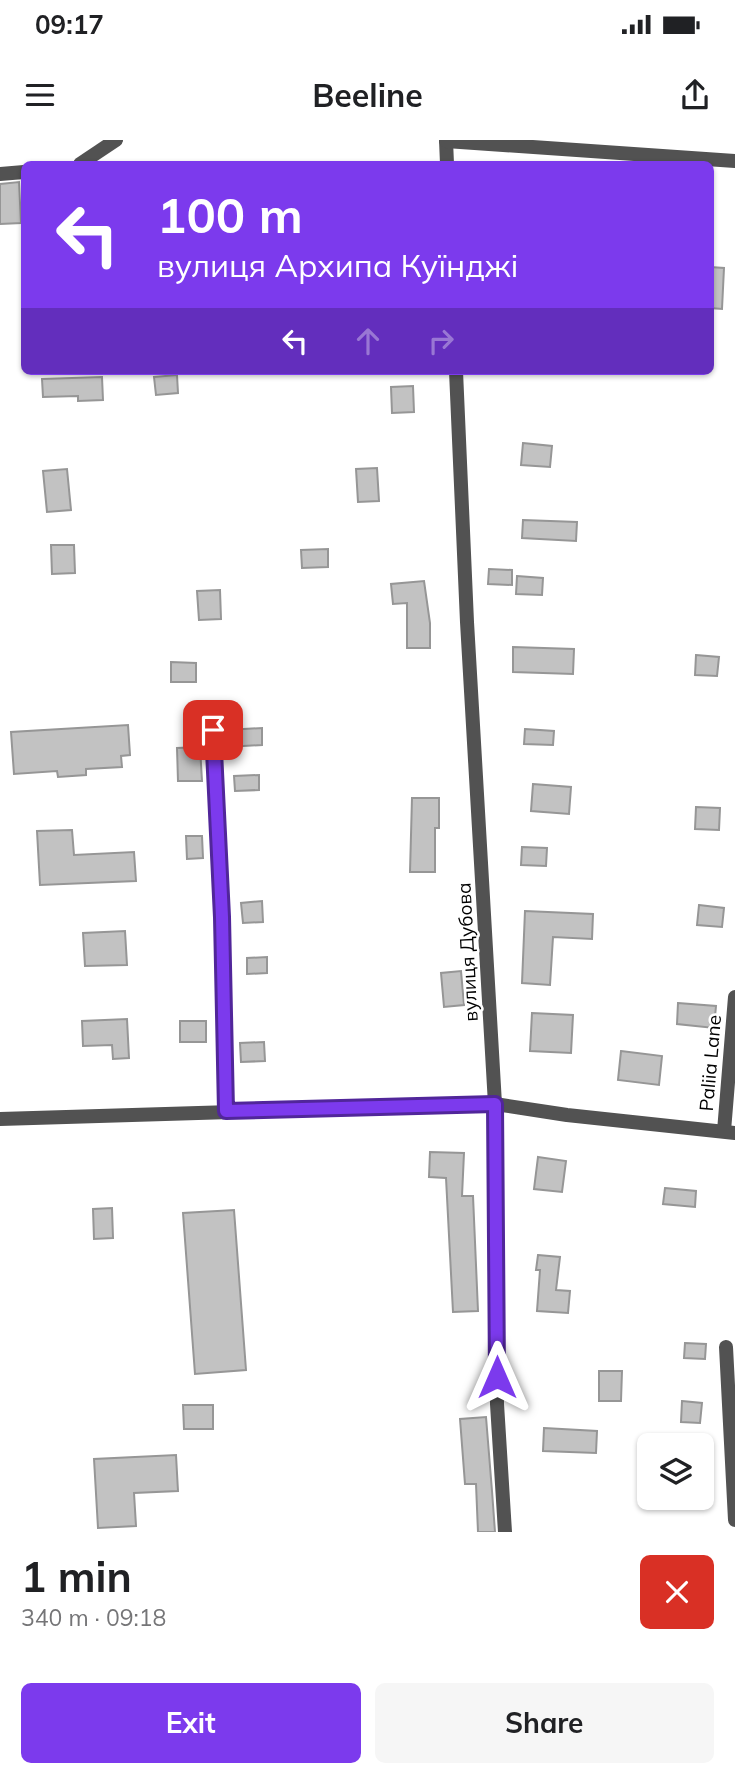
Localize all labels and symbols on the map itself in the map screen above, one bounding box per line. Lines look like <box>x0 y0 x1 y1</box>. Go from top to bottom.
pin <box>183 700 243 760</box>
street label: вулиця Дубова <box>451 882 483 1022</box>
street label: Paliia Lane <box>694 1014 726 1112</box>
position arrow <box>460 1340 534 1414</box>

